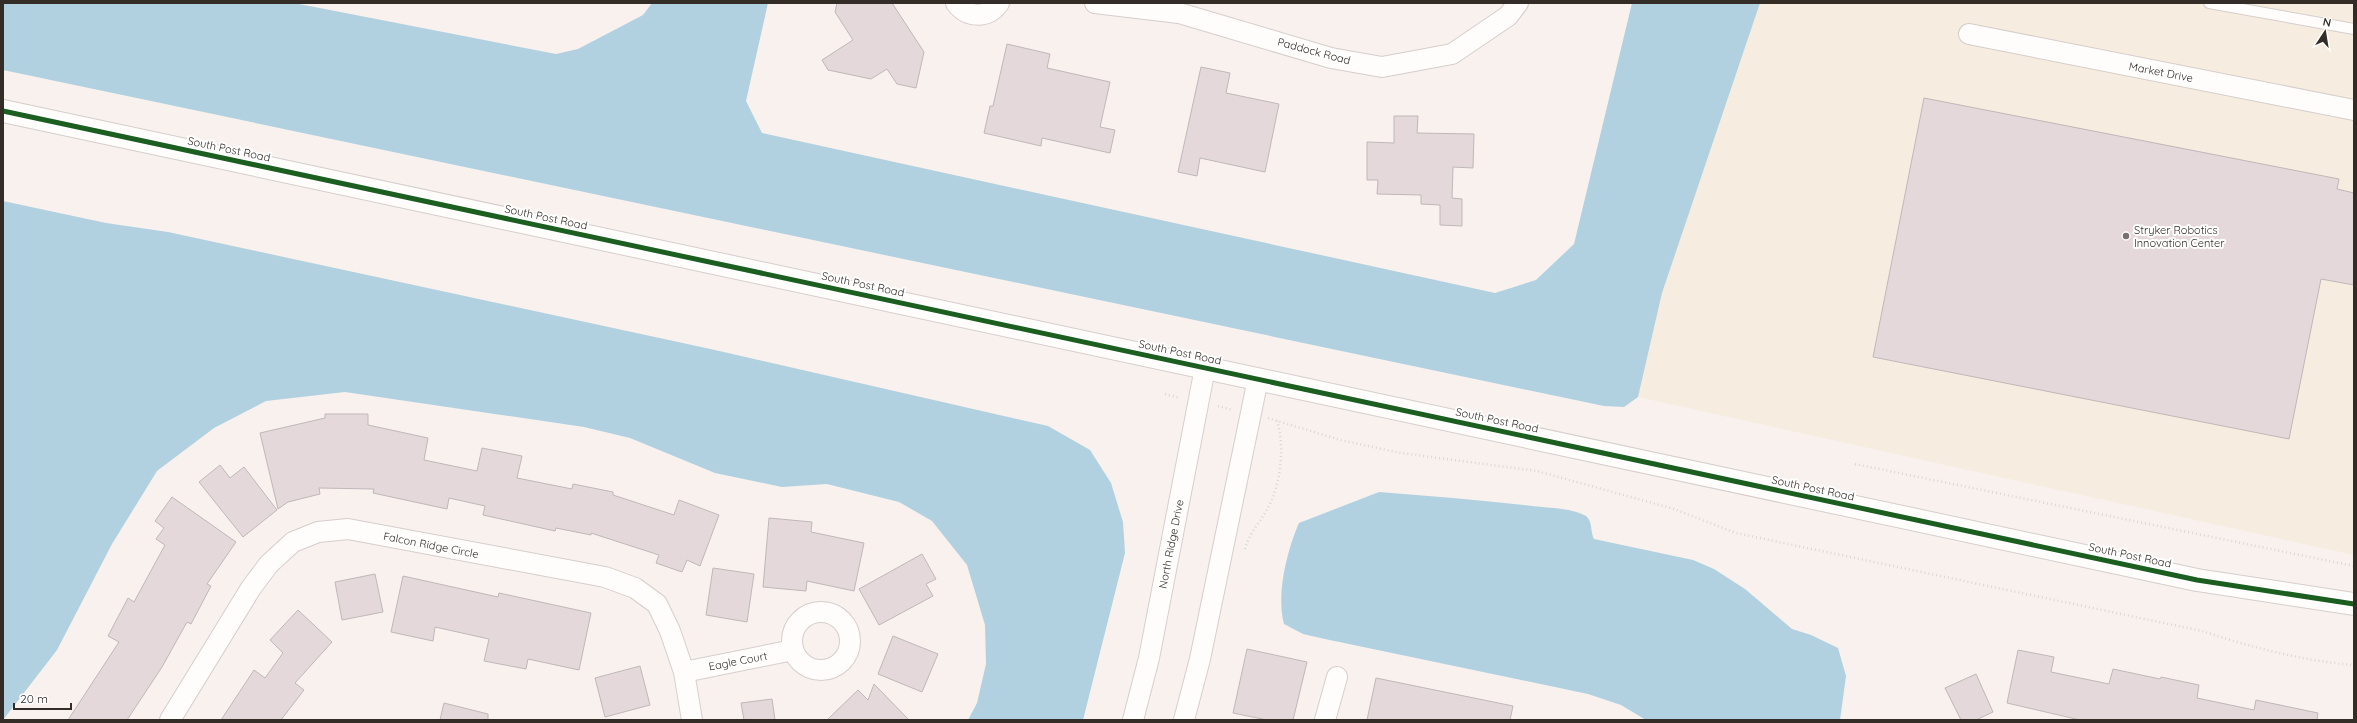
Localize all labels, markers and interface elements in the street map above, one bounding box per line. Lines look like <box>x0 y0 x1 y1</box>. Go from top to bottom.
north arrow <box>2305 12 2345 52</box>
text: N <box>2322 15 2332 30</box>
street label: Paddock Road <box>1276 35 1352 67</box>
street label: Market Drive <box>2128 59 2194 85</box>
street label: South Post Road <box>186 133 272 165</box>
street label: South Post Road <box>503 201 589 233</box>
place label: Stryker Robotics Innovation Center <box>2134 223 2225 250</box>
marker: Stryker Robotics Innovation Center <box>2121 231 2131 241</box>
street label: South Post Road <box>820 268 906 300</box>
street label: South Post Road <box>1137 336 1223 368</box>
street label: South Post Road <box>1454 404 1540 436</box>
street label: South Post Road <box>1770 472 1856 504</box>
street label: North Ridge Drive <box>1155 498 1187 590</box>
street label: Falcon Ridge Circle <box>382 529 480 561</box>
street label: South Post Road <box>2087 539 2173 571</box>
street label: Eagle Court <box>707 648 769 674</box>
scale bar <box>14 685 71 711</box>
text: 20 m <box>20 691 48 706</box>

